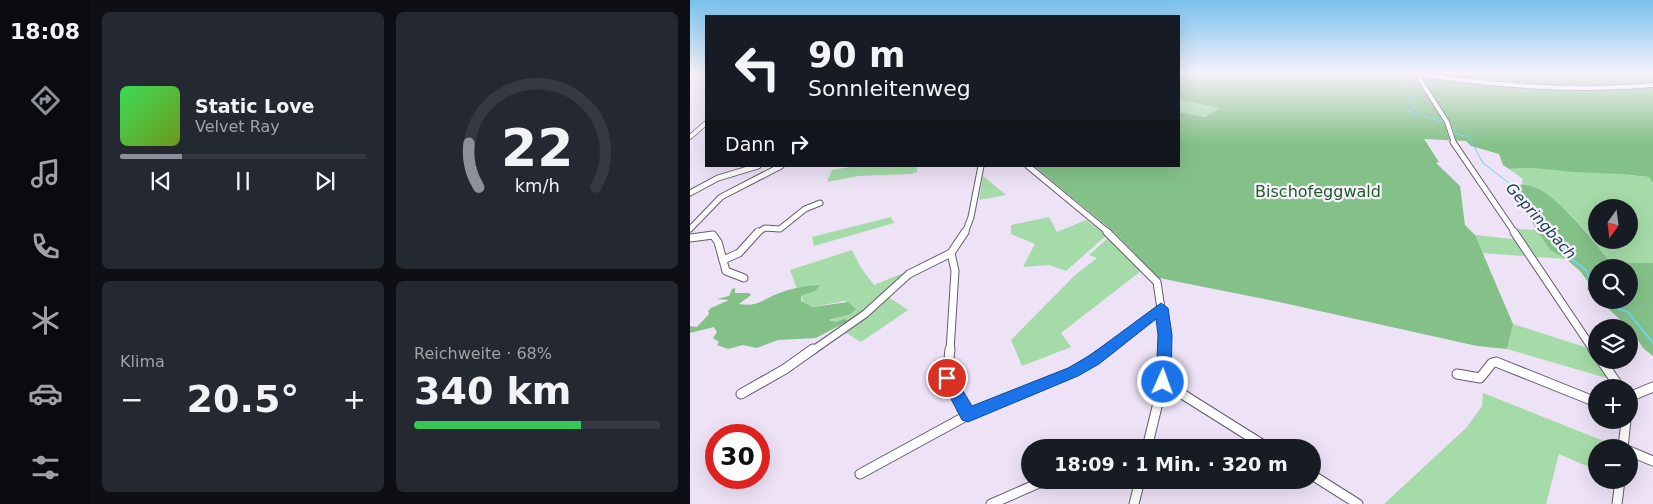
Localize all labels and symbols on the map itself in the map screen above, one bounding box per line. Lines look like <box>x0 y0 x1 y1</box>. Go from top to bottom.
water label: Gepringbach <box>1502 179 1580 263</box>
park label: Bischofeggwald <box>1255 182 1381 201</box>
north arrow <box>1588 199 1638 249</box>
position arrow <box>1136 355 1188 407</box>
pin <box>926 357 968 399</box>
speed limit sign: 30 <box>705 424 770 489</box>

